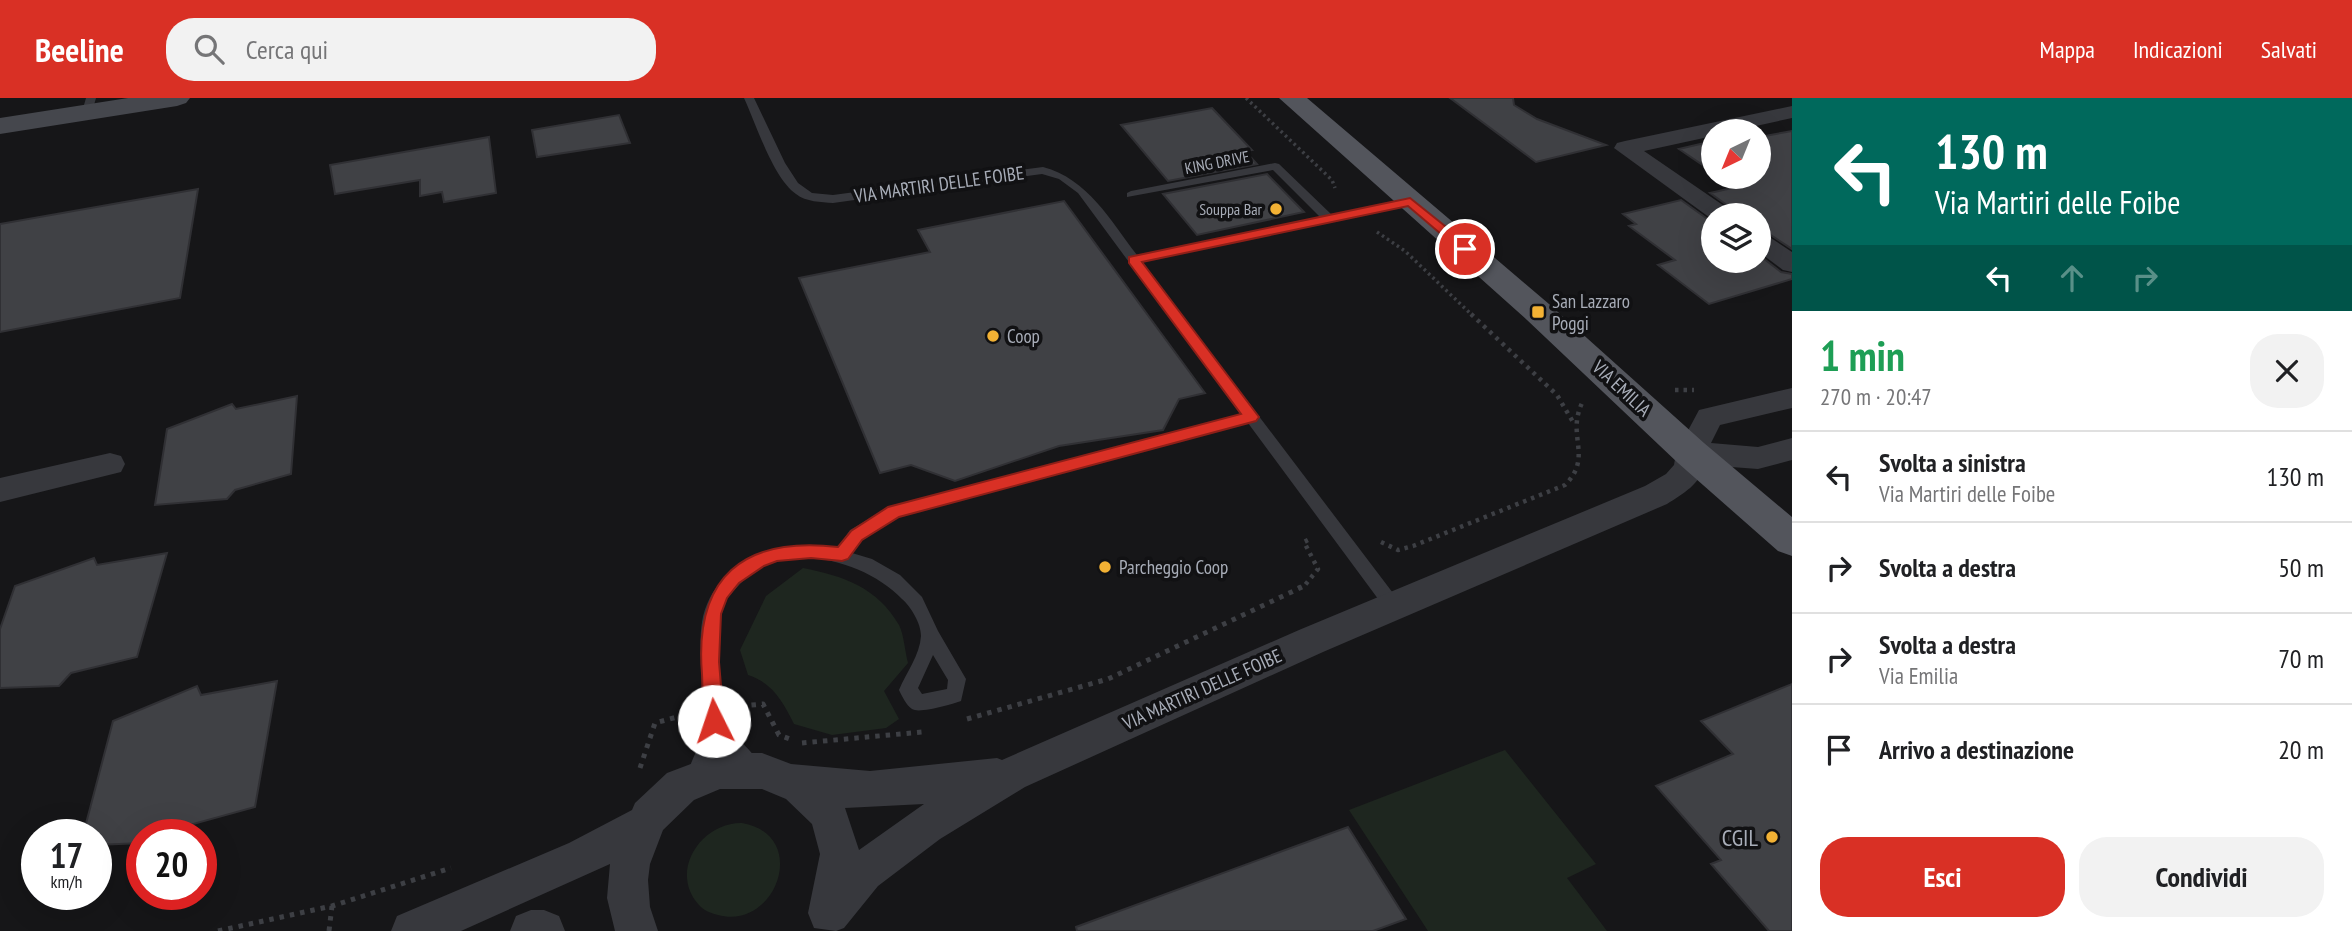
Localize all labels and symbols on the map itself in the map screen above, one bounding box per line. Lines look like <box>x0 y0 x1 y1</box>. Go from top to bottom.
north arrow <box>1701 119 1771 189</box>
street label: KING DRIVE <box>1183 146 1251 178</box>
street label: VIA MARTIRI DELLE FOIBE <box>852 160 1025 208</box>
place label: Souppa Bar <box>1199 199 1263 219</box>
marker: Souppa Bar <box>1268 201 1284 217</box>
pin <box>1435 219 1495 279</box>
place label: San Lazzaro Poggi <box>1552 289 1630 335</box>
marker: San Lazzaro Poggi <box>1530 304 1546 320</box>
place label: Coop <box>1007 324 1040 348</box>
marker: Coop <box>985 328 1001 344</box>
street label: VIA EMILIA <box>1587 354 1656 421</box>
place label: Parcheggio Coop <box>1119 555 1228 579</box>
marker: Parcheggio Coop <box>1097 559 1113 575</box>
street label: VIA MARTIRI DELLE FOIBE <box>1118 643 1285 735</box>
position arrow <box>677 684 751 758</box>
speed limit sign: 20 <box>126 819 217 910</box>
place label: CGIL <box>1722 823 1758 852</box>
marker: CGIL <box>1764 829 1780 845</box>

